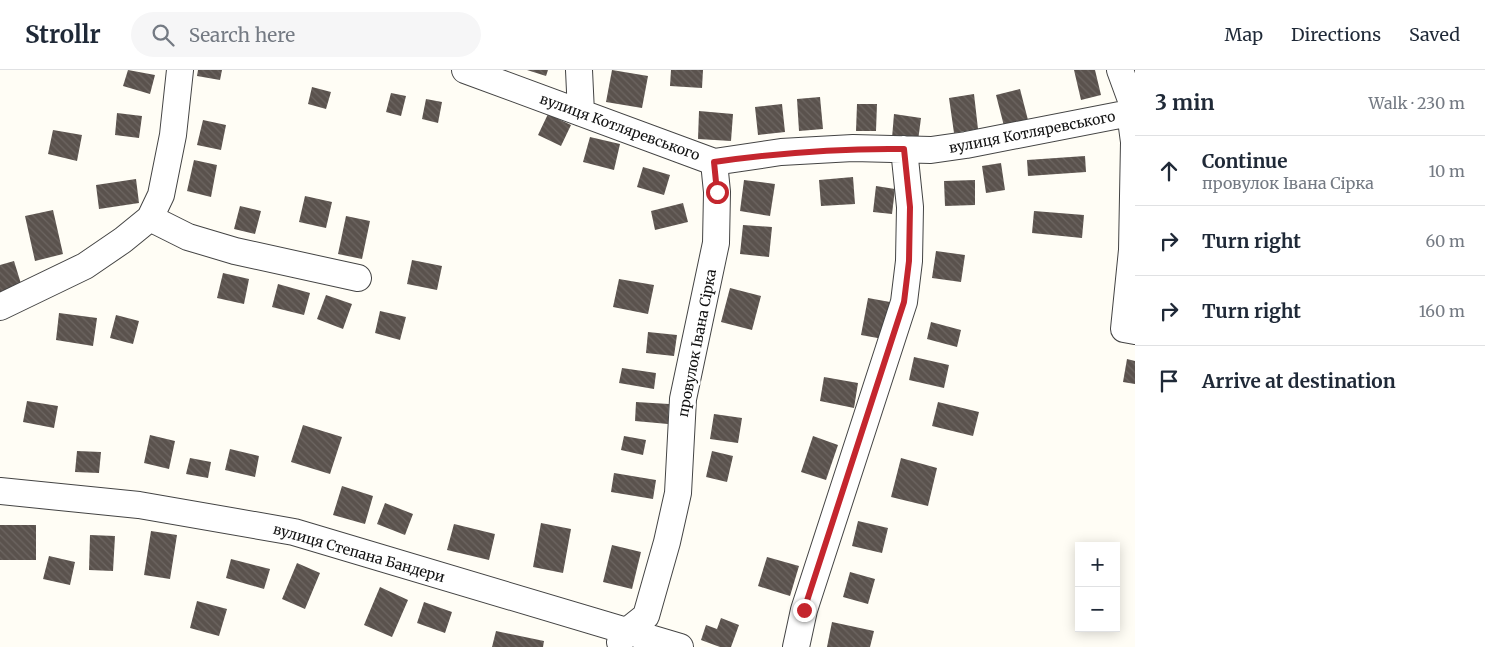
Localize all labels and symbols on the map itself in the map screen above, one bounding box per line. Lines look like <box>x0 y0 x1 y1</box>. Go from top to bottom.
street label: вулиця Котляревського <box>537 90 703 164</box>
street label: вулиця Котляревського <box>947 107 1117 157</box>
route start <box>706 181 729 204</box>
street label: провулок Івана Сірка <box>674 267 720 419</box>
street label: вулиця Степана Бандери <box>271 520 447 586</box>
route end <box>793 599 816 622</box>

